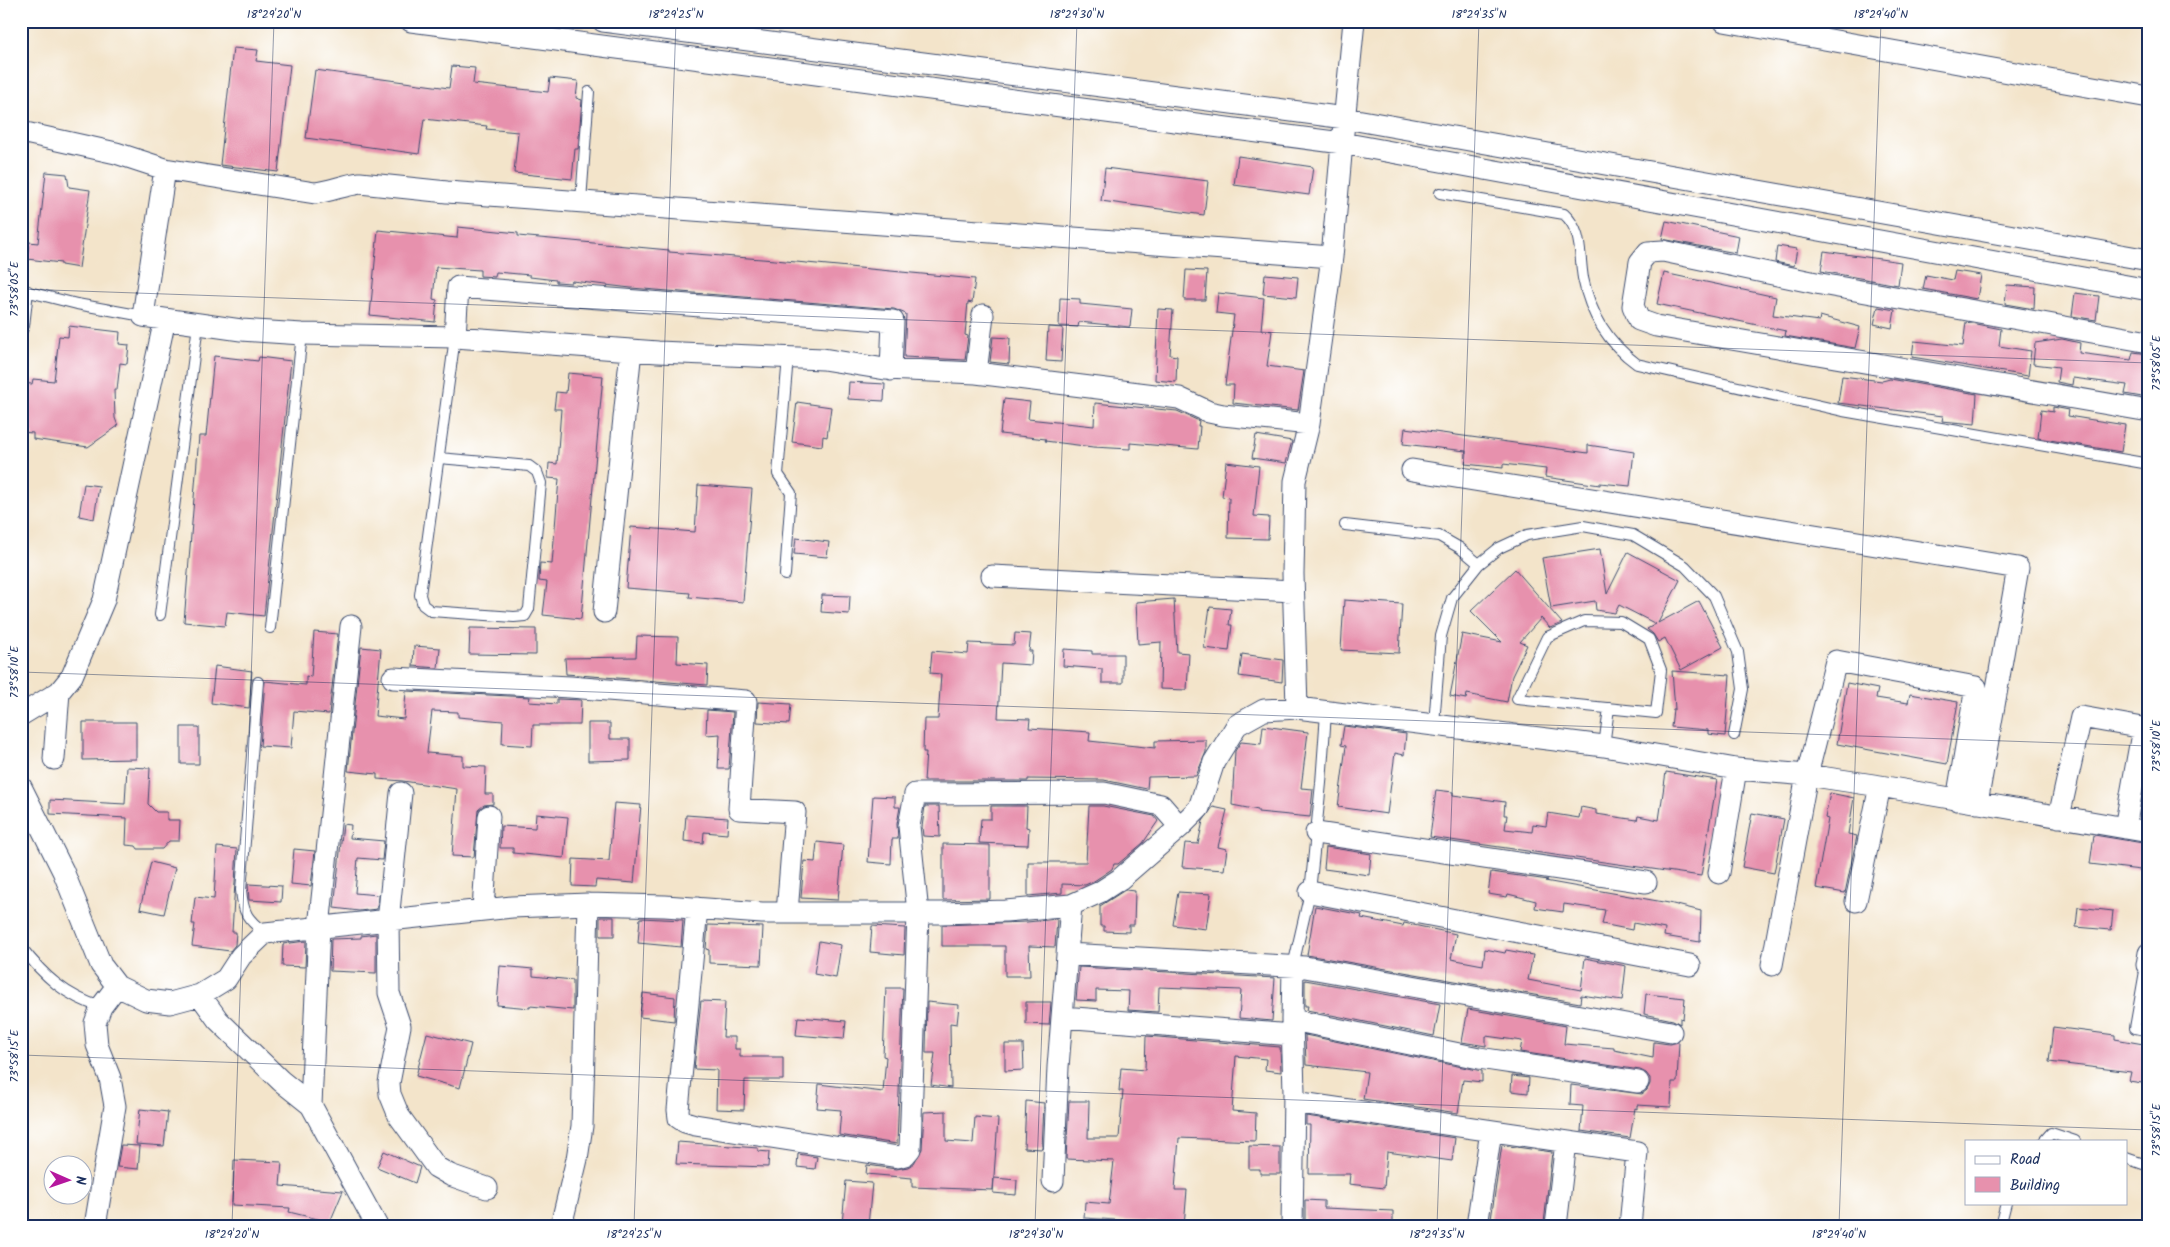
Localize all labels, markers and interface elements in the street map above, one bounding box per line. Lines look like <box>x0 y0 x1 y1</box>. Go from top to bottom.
text: 18°29'20"N <box>247 5 301 24</box>
text: 18°29'25"N <box>648 5 704 24</box>
text: 18°29'30"N <box>1050 5 1104 24</box>
text: 18°29'35"N <box>1451 5 1507 24</box>
text: 18°29'40"N <box>1854 5 1908 24</box>
text: 73°58'05"E <box>5 260 24 317</box>
text: 73°58'05"E <box>2147 334 2166 391</box>
text: 73°58'10"E <box>5 645 24 698</box>
text: 73°58'10"E <box>2147 719 2166 772</box>
text: 73°58'15"E <box>5 1028 24 1083</box>
text: 73°58'15"E <box>2147 1102 2166 1157</box>
legend <box>1965 1140 2128 1204</box>
text: Road <box>2010 1148 2041 1172</box>
north arrow <box>42 1154 92 1204</box>
text: Building <box>2010 1174 2060 1198</box>
text: N <box>69 1176 91 1185</box>
text: 18°29'20"N <box>205 1225 259 1244</box>
text: 18°29'25"N <box>606 1225 662 1244</box>
text: 18°29'30"N <box>1009 1225 1063 1244</box>
text: 18°29'35"N <box>1409 1225 1465 1244</box>
text: 18°29'40"N <box>1812 1225 1866 1244</box>

